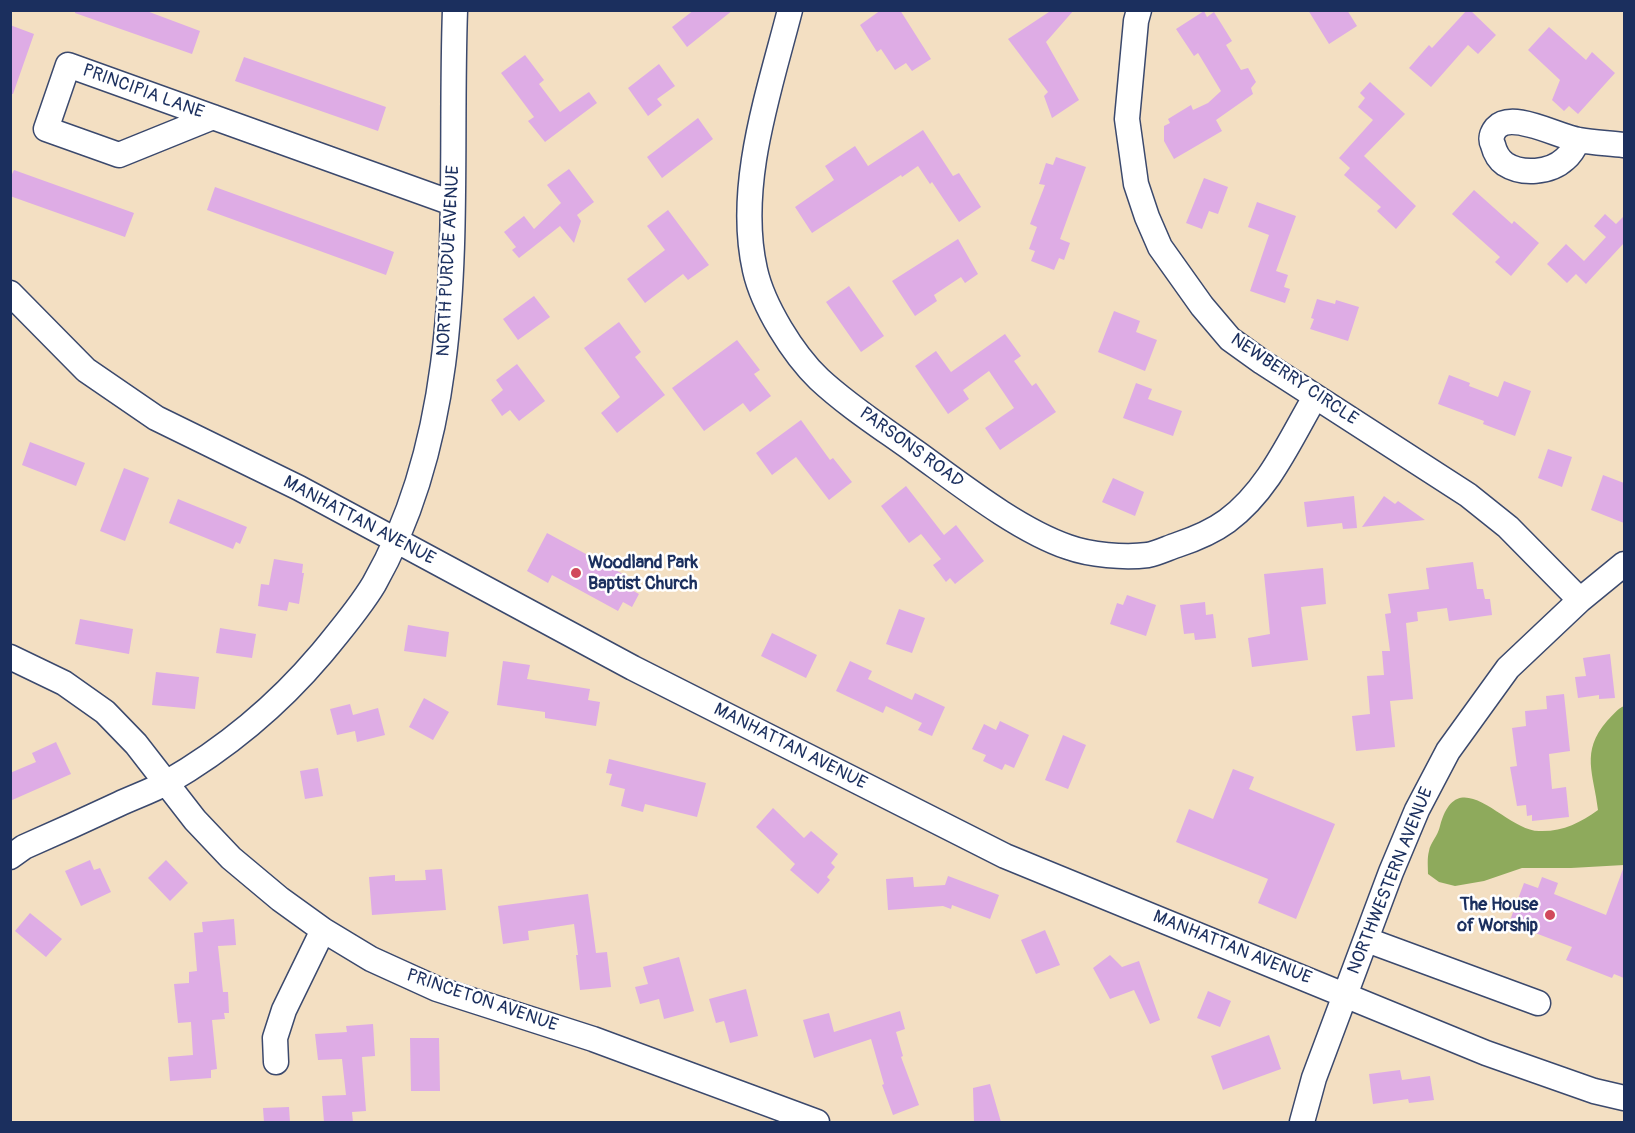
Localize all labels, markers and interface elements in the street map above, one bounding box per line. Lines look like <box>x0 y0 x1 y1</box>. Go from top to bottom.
street label: PRINCIPIA LANE <box>79 60 207 124</box>
street label: NORTH PURDUE AVENUE <box>433 165 465 357</box>
street label: NEWBERRY CIRCLE <box>1226 329 1362 431</box>
street label: PARSONS ROAD <box>855 403 967 493</box>
street label: MANHATTAN AVENUE <box>279 472 439 570</box>
place label: Woodland Park Baptist Church <box>588 552 698 594</box>
marker: Woodland Park Baptist Church <box>569 566 583 580</box>
street label: MANHATTAN AVENUE <box>710 699 870 795</box>
street label: NORTHWESTERN AVENUE <box>1344 784 1438 978</box>
place label: The House of Worship <box>1457 894 1538 936</box>
street label: MANHATTAN AVENUE <box>1150 906 1314 990</box>
marker: The House of Worship <box>1543 908 1557 922</box>
street label: PRINCETON AVENUE <box>403 965 561 1037</box>

